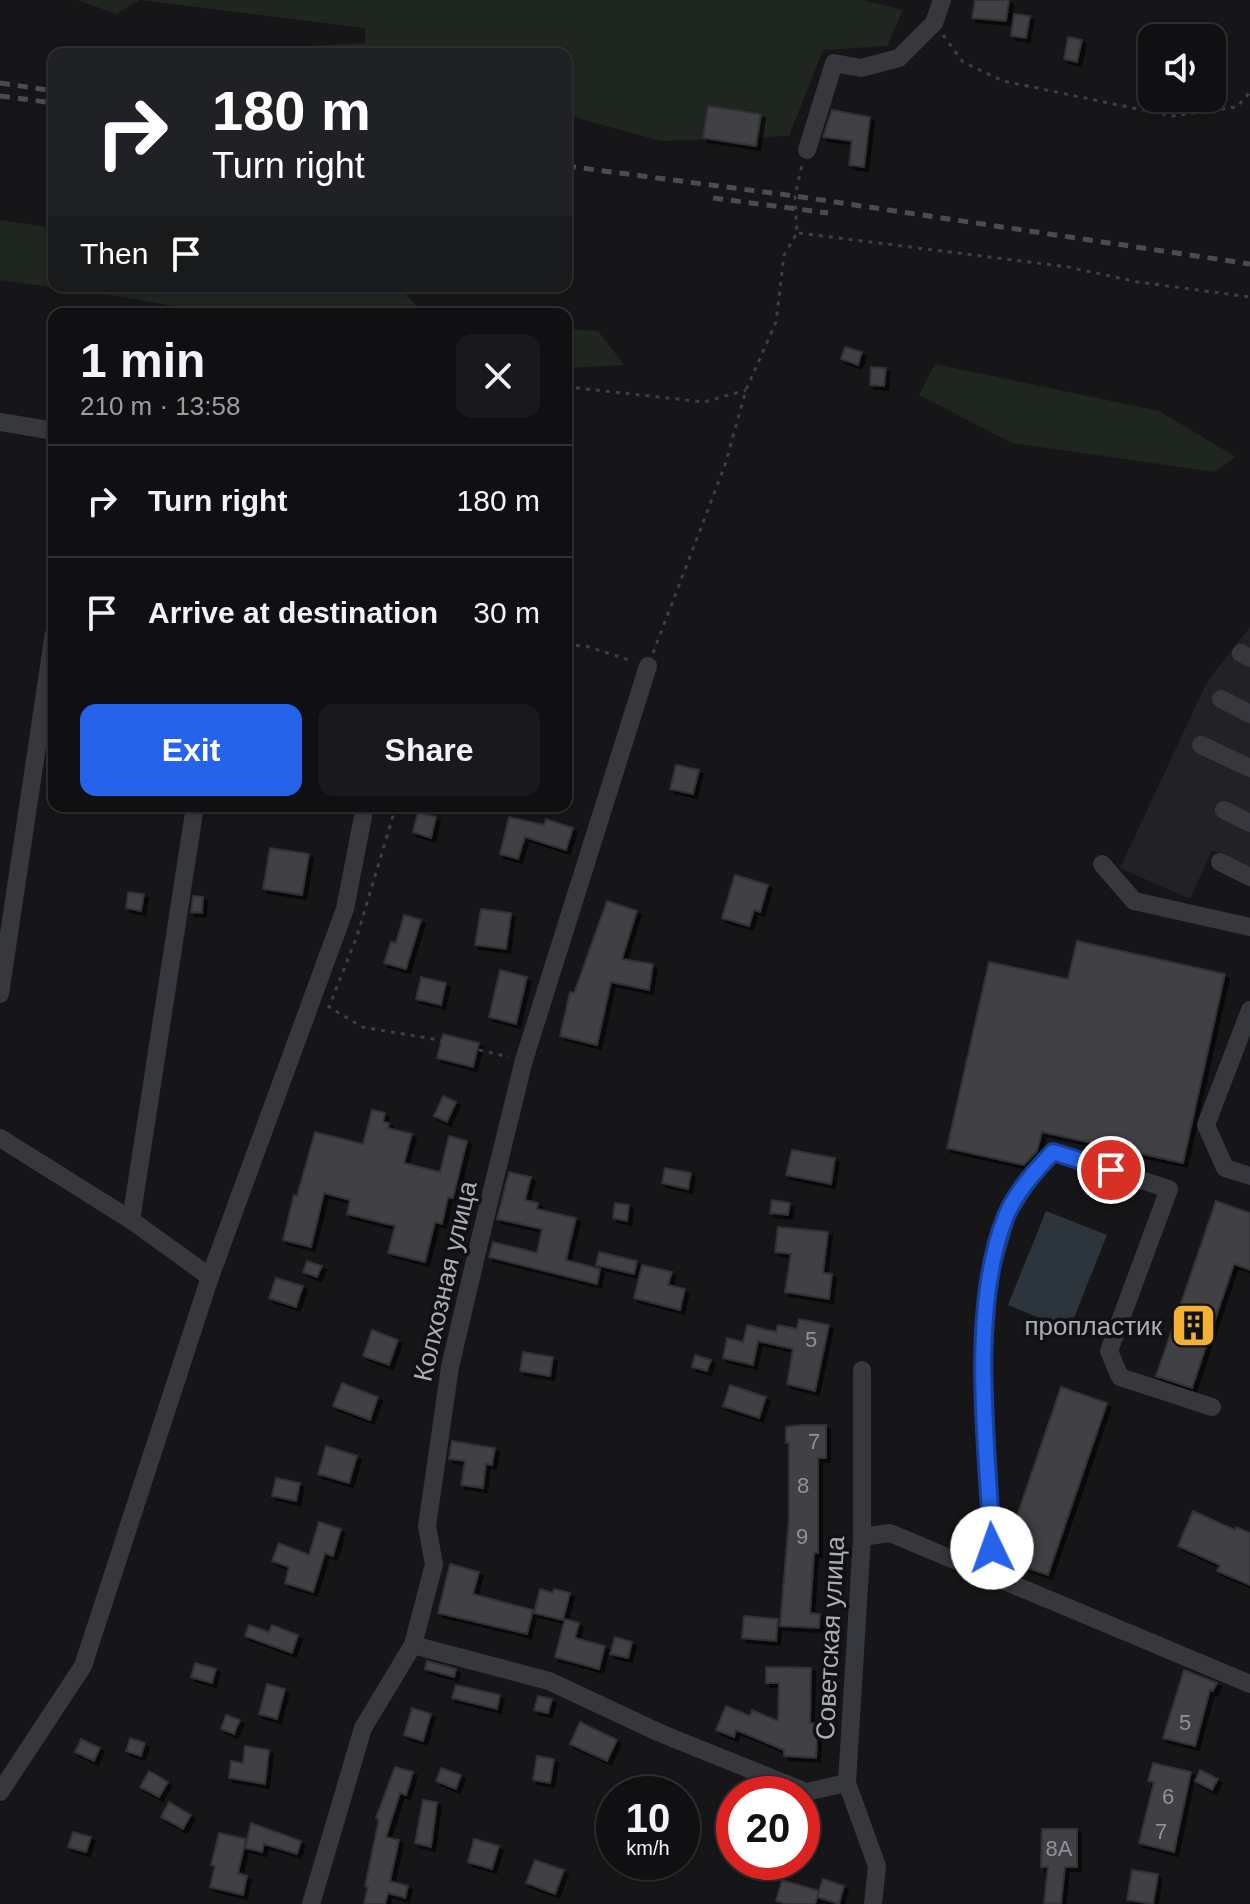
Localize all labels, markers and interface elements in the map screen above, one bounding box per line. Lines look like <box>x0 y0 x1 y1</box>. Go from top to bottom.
map controls <box>1138 24 1226 112</box>
button: sound <box>1138 24 1226 112</box>
text: 180 m <box>212 79 371 142</box>
icon: right <box>80 80 184 184</box>
text: Turn right <box>212 145 365 186</box>
icon: arrive <box>164 232 208 276</box>
text: Then <box>80 237 148 270</box>
text: 1 min <box>80 334 205 387</box>
button: close <box>456 334 540 418</box>
text: 210 m · 13:58 <box>80 391 240 421</box>
icon: right <box>80 479 124 523</box>
text: Turn right <box>148 484 287 517</box>
text: 180 m <box>457 484 540 517</box>
icon: arrive <box>80 591 124 635</box>
text: Arrive at destination <box>148 596 438 629</box>
text: 30 m <box>473 596 540 629</box>
button: Exit <box>80 704 302 796</box>
button: Share <box>318 704 540 796</box>
pin <box>1077 1136 1145 1204</box>
icon: arrive <box>1089 1148 1133 1192</box>
street label: Колхозная улица <box>407 1177 483 1384</box>
building icon: пропластик <box>1169 1302 1217 1350</box>
place label: пропластик <box>1024 1311 1163 1341</box>
house number: 5 <box>805 1327 817 1352</box>
house number: 7 <box>808 1429 820 1454</box>
house number: 8 <box>797 1473 809 1498</box>
position arrow <box>950 1506 1034 1590</box>
house number: 9 <box>796 1524 808 1549</box>
street label: Советская улица <box>810 1535 850 1741</box>
house number: 5 <box>1179 1710 1191 1735</box>
speed limit sign: 20 <box>716 1776 820 1880</box>
house number: 6 <box>1162 1784 1174 1809</box>
text: 10 <box>626 1796 670 1840</box>
house number: 7 <box>1155 1819 1167 1844</box>
house number: 8А <box>1046 1836 1073 1861</box>
text: km/h <box>626 1837 670 1859</box>

